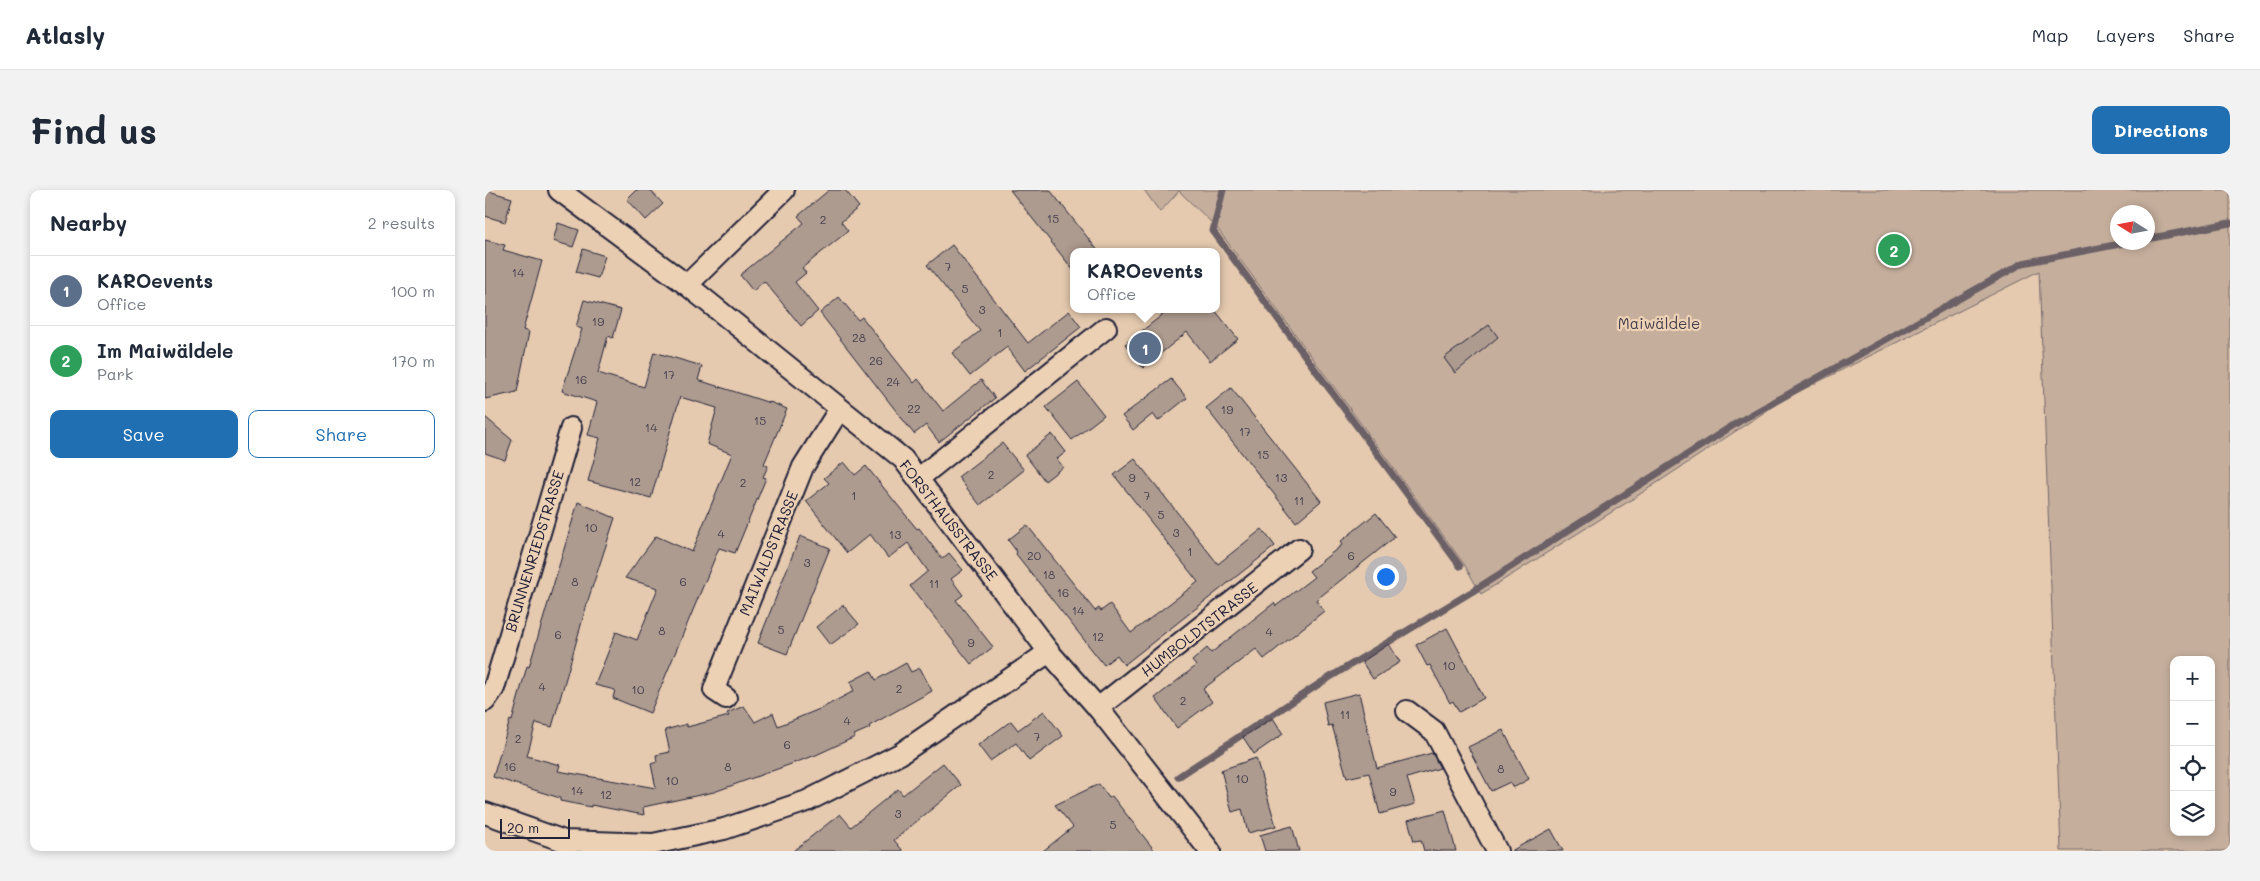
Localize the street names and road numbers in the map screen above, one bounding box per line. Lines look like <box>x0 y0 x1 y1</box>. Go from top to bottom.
street label: FORSTHAUSSTRASSE <box>895 455 1003 585</box>
street label: BRUNNENRIEDSTRASSE <box>500 467 568 634</box>
street label: MAIWALDSTRASSE <box>734 487 802 618</box>
street label: HUMBOLDTSTRASSE <box>1137 577 1262 681</box>

